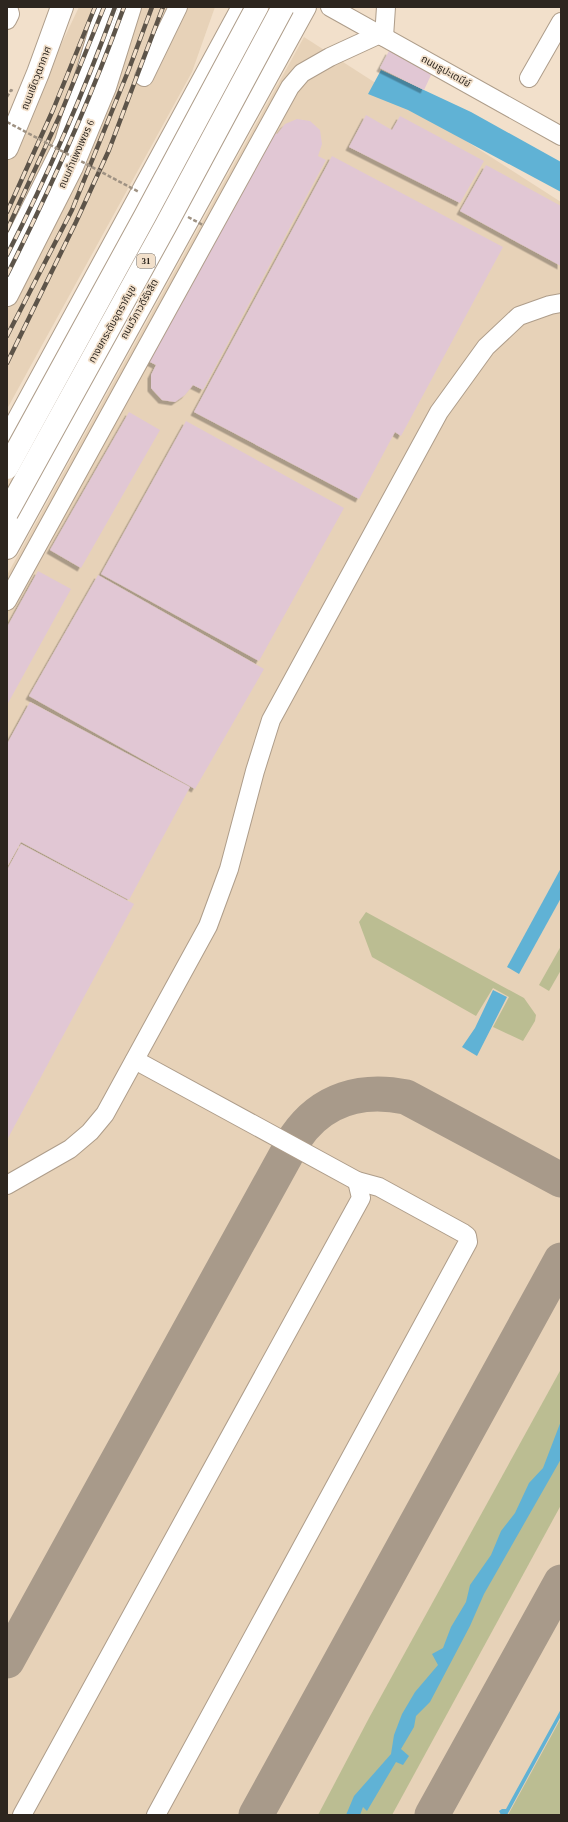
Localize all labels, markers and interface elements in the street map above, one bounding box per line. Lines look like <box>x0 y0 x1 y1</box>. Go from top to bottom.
street label: ถนนเชิดวุฒากาศ <box>19 45 54 112</box>
street label: ถนนธูปะเตมีย์ <box>419 53 473 90</box>
street label: ถนนกำแพงเพชร 6 <box>56 118 96 190</box>
road number: 31 <box>137 254 155 268</box>
street label: ถนนวิภาวดีรังสิต <box>118 277 160 341</box>
street label: ทางยกระดับอุตราภิมุข <box>86 283 139 365</box>

